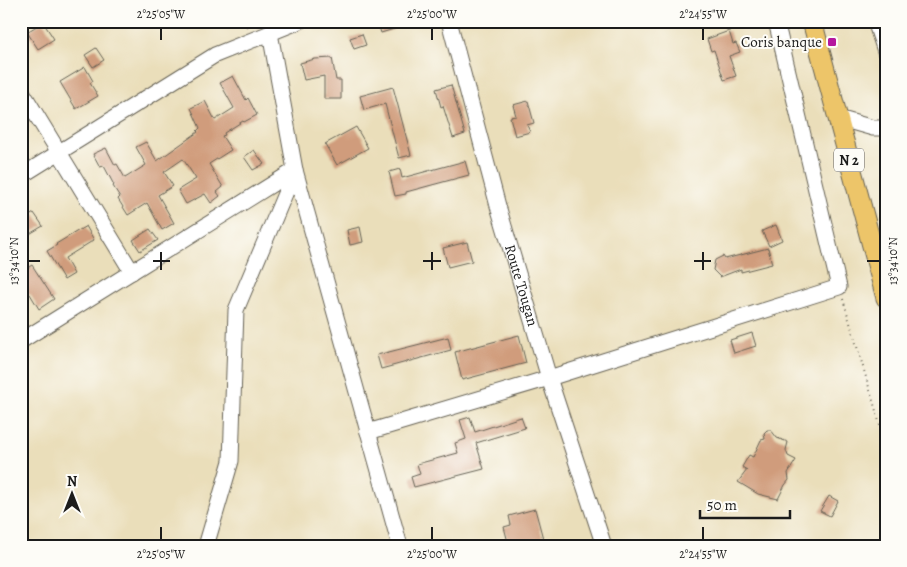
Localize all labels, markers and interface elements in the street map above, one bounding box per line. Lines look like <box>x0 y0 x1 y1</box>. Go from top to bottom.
text: 2°25'05"W <box>137 6 186 22</box>
text: 2°25'00"W <box>407 6 458 22</box>
text: 2°24'55"W <box>679 6 728 22</box>
place label: Coris banque <box>741 32 822 52</box>
marker: Coris banque <box>826 36 838 48</box>
road number: N 2 <box>834 148 864 172</box>
text: 13°34'10"N <box>6 237 22 285</box>
text: 13°34'10"N <box>885 237 901 285</box>
street label: Route Tougan <box>500 242 543 329</box>
north arrow <box>48 470 98 520</box>
text: N <box>67 472 77 491</box>
scale bar <box>700 487 790 519</box>
text: 50 m <box>707 495 737 515</box>
text: 2°25'05"W <box>137 546 186 562</box>
text: 2°25'00"W <box>407 546 458 562</box>
text: 2°24'55"W <box>679 546 728 562</box>

